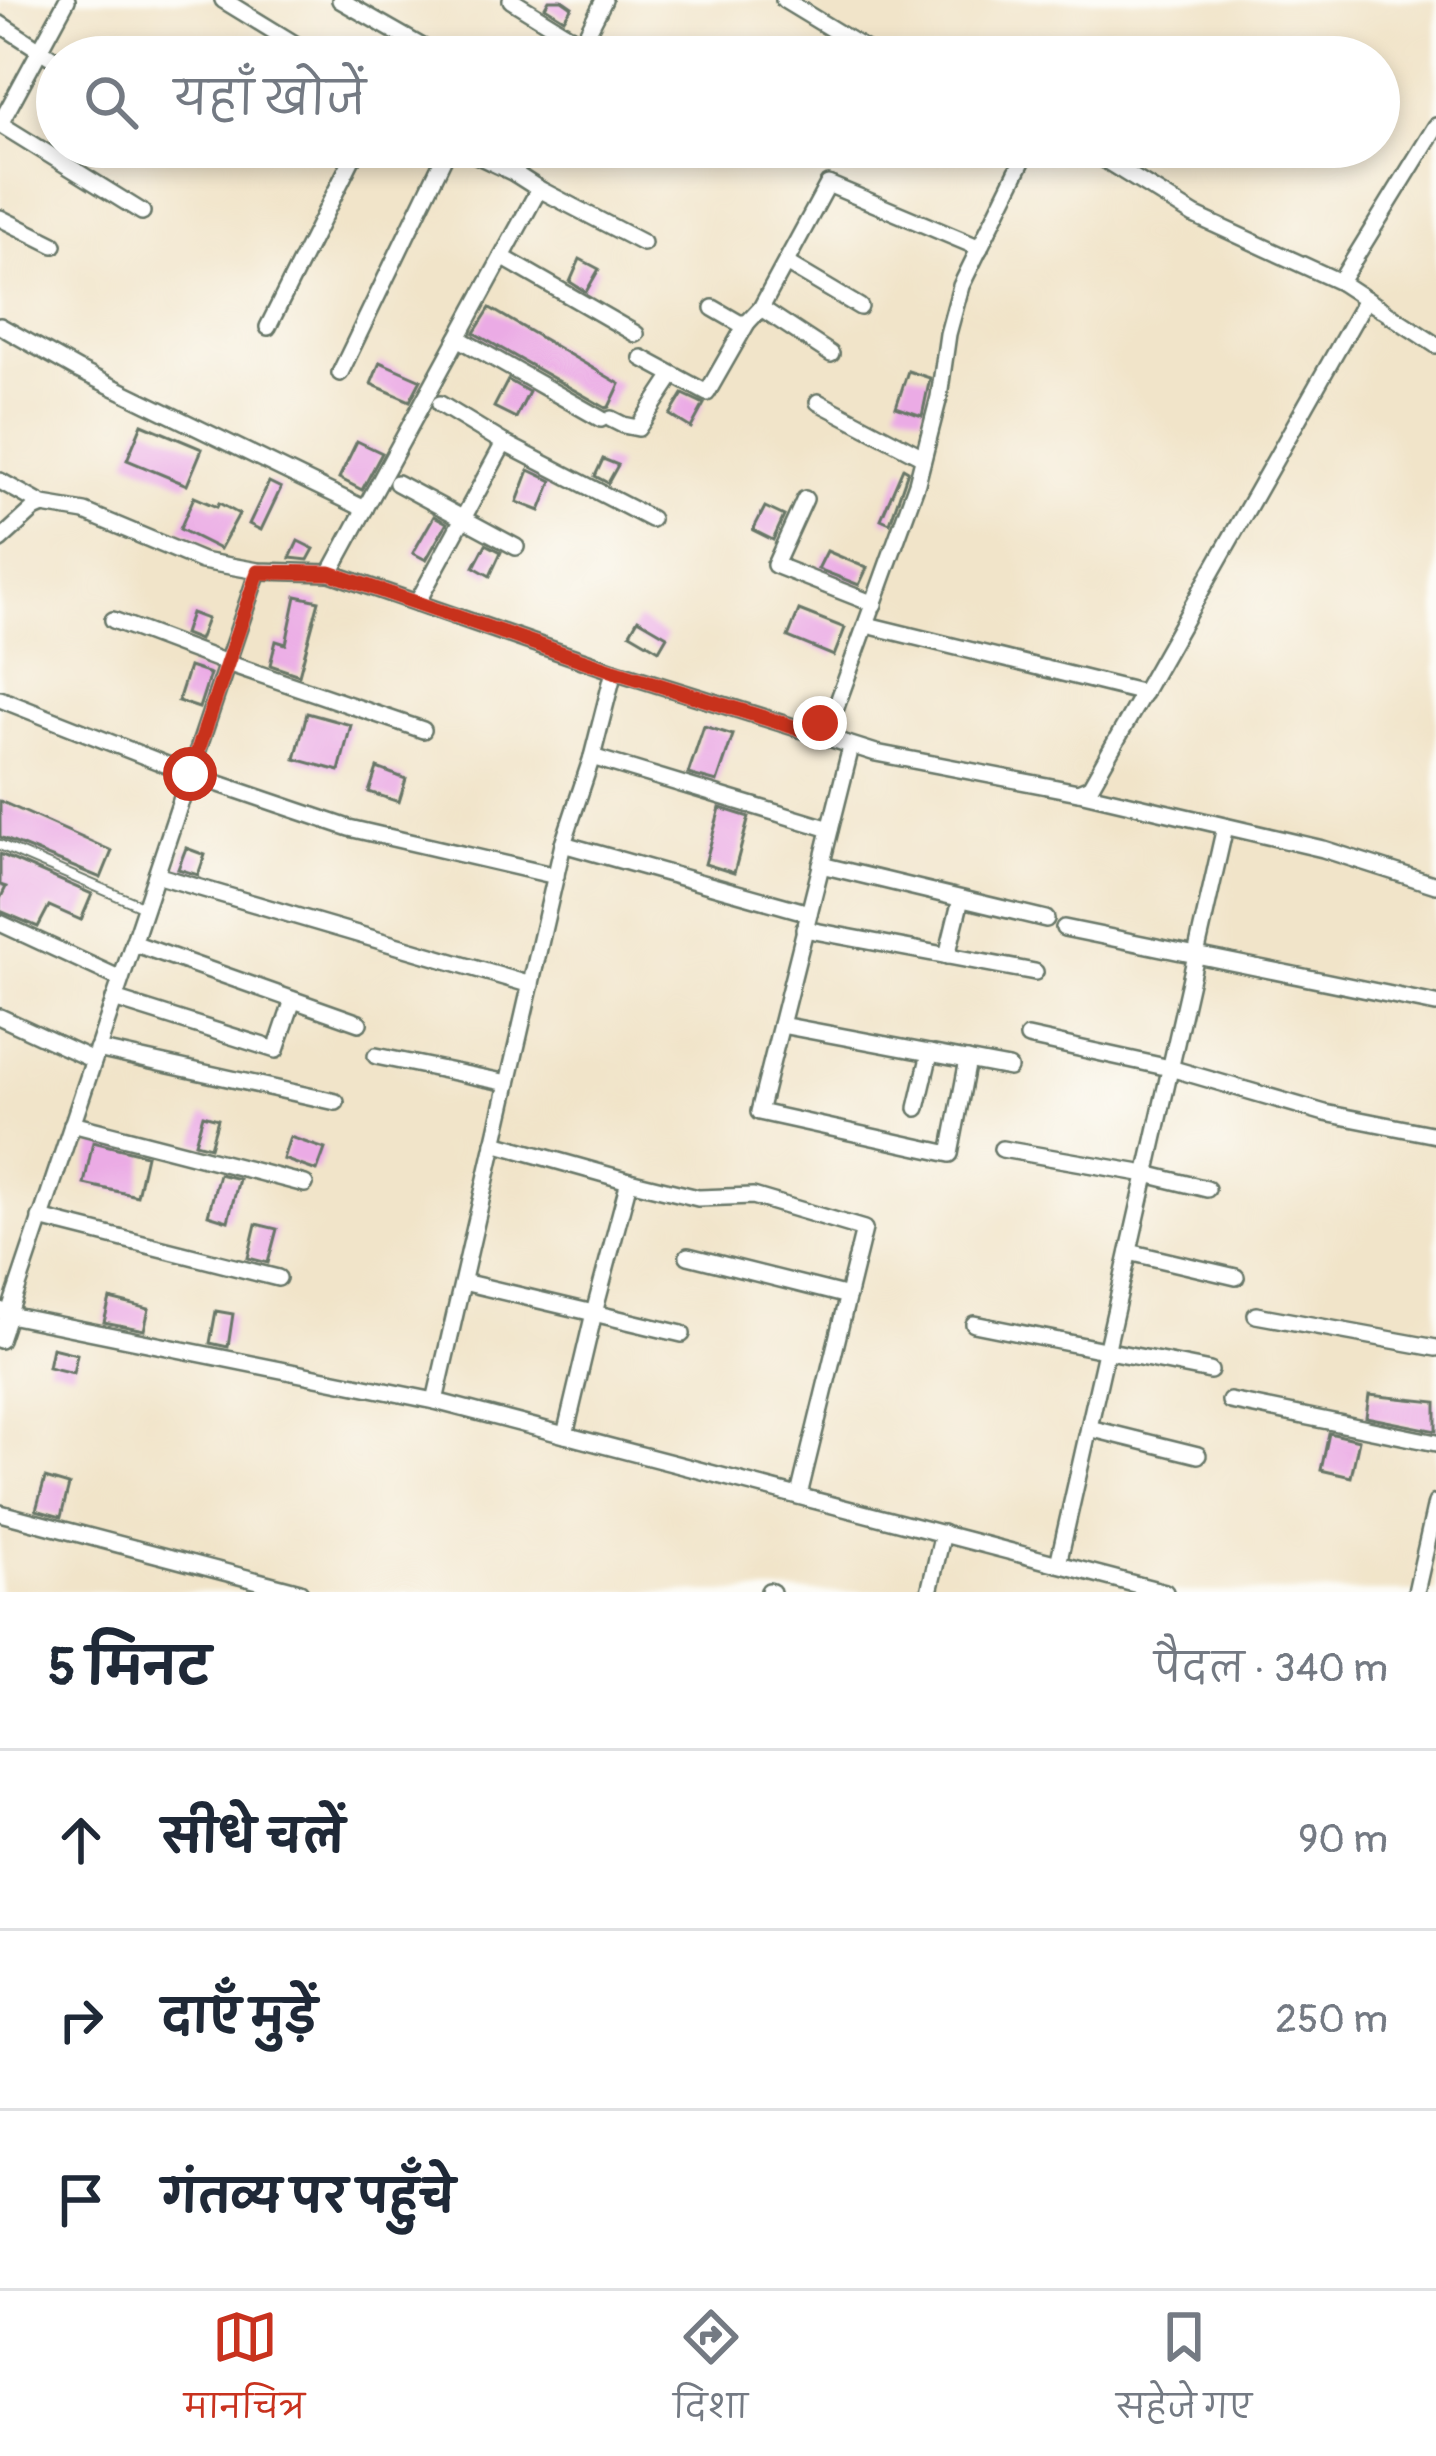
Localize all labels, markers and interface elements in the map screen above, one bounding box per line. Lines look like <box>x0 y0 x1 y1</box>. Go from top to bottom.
search box <box>36 36 1400 168</box>
icon: search <box>78 69 144 135</box>
text: यहाँ खोजें <box>174 72 366 128</box>
route end <box>793 696 847 750</box>
route start <box>163 747 217 801</box>
text: 5 मिनट <box>48 1636 211 1700</box>
text: पैदल · 340 m <box>1154 1644 1388 1693</box>
icon: ahead <box>48 1807 114 1873</box>
text: सीधे चलें <box>162 1810 344 1866</box>
text: 90 m <box>1298 1815 1388 1864</box>
icon: right <box>48 1987 114 2053</box>
text: दाएँ मुड़ें <box>162 1990 317 2046</box>
text: 250 m <box>1275 1995 1388 2044</box>
icon: arrive <box>48 2167 114 2233</box>
text: गंतव्य पर पहुँचे <box>162 2170 455 2226</box>
tab: मानचित्र <box>184 2304 305 2443</box>
tab: दिशा <box>673 2304 748 2443</box>
tab: सहेजे गए <box>1116 2304 1252 2443</box>

